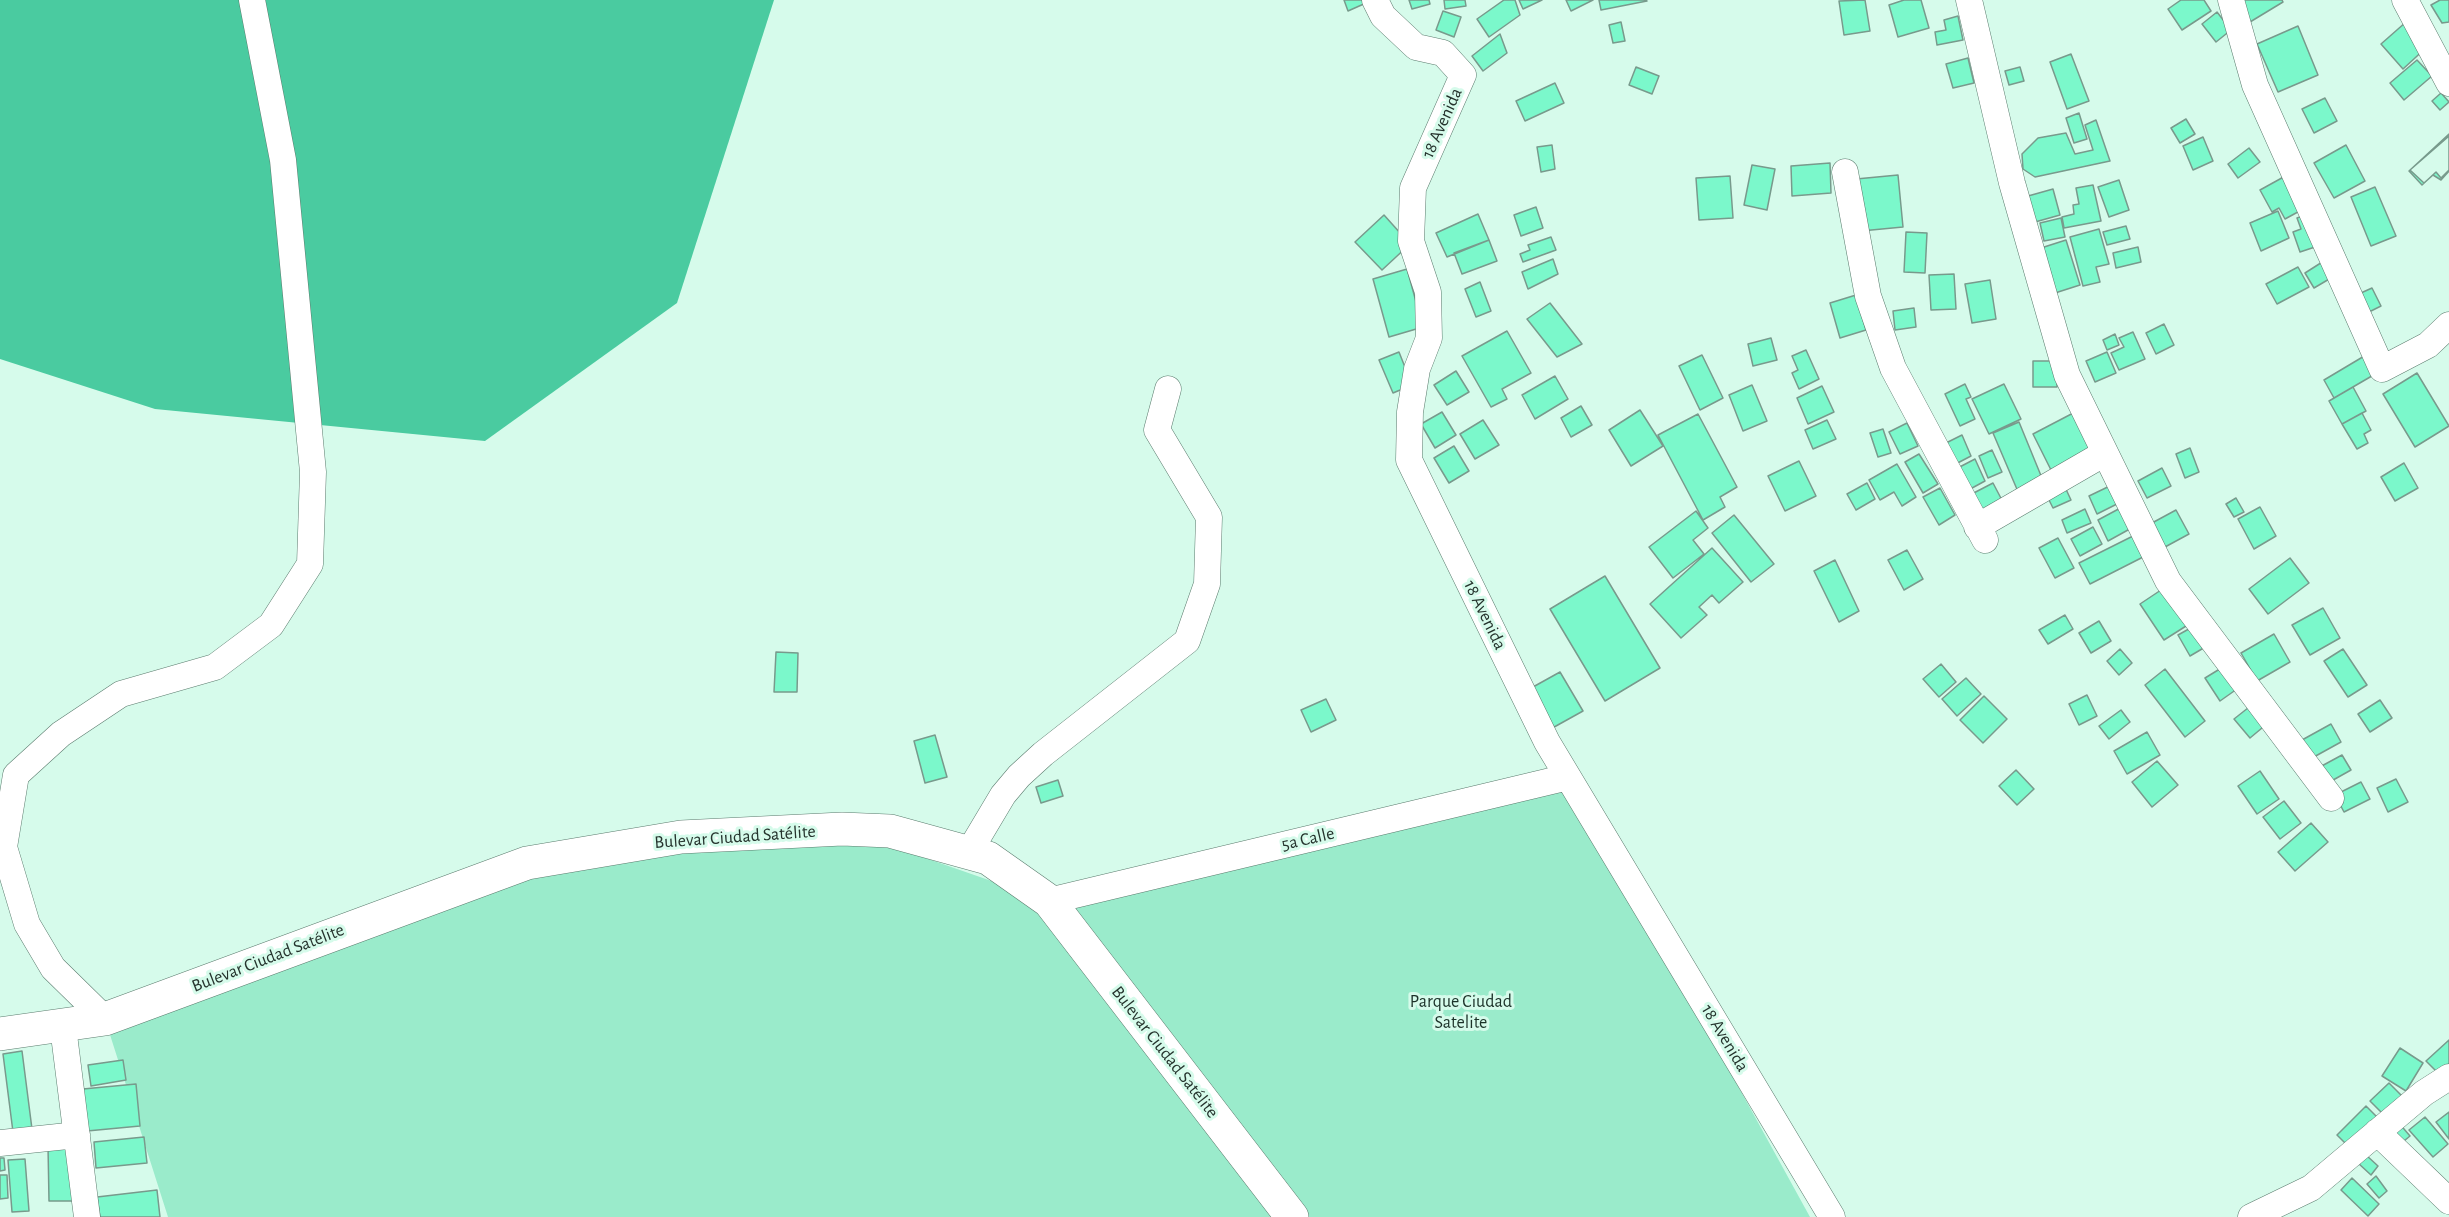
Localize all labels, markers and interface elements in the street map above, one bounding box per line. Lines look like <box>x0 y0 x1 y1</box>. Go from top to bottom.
street label: 18 Avenida <box>1417 84 1467 162</box>
street label: 18 Avenida <box>1459 577 1511 653</box>
street label: Bulevar Ciudad Satélite <box>654 821 816 853</box>
street label: 5a Calle <box>1279 822 1337 856</box>
street label: Bulevar Ciudad Satélite <box>189 919 347 997</box>
street label: Bulevar Ciudad Satélite <box>1107 982 1223 1122</box>
park label: Parque Ciudad Satelite <box>1410 991 1512 1034</box>
street label: 18 Avenida <box>1697 1000 1753 1076</box>

